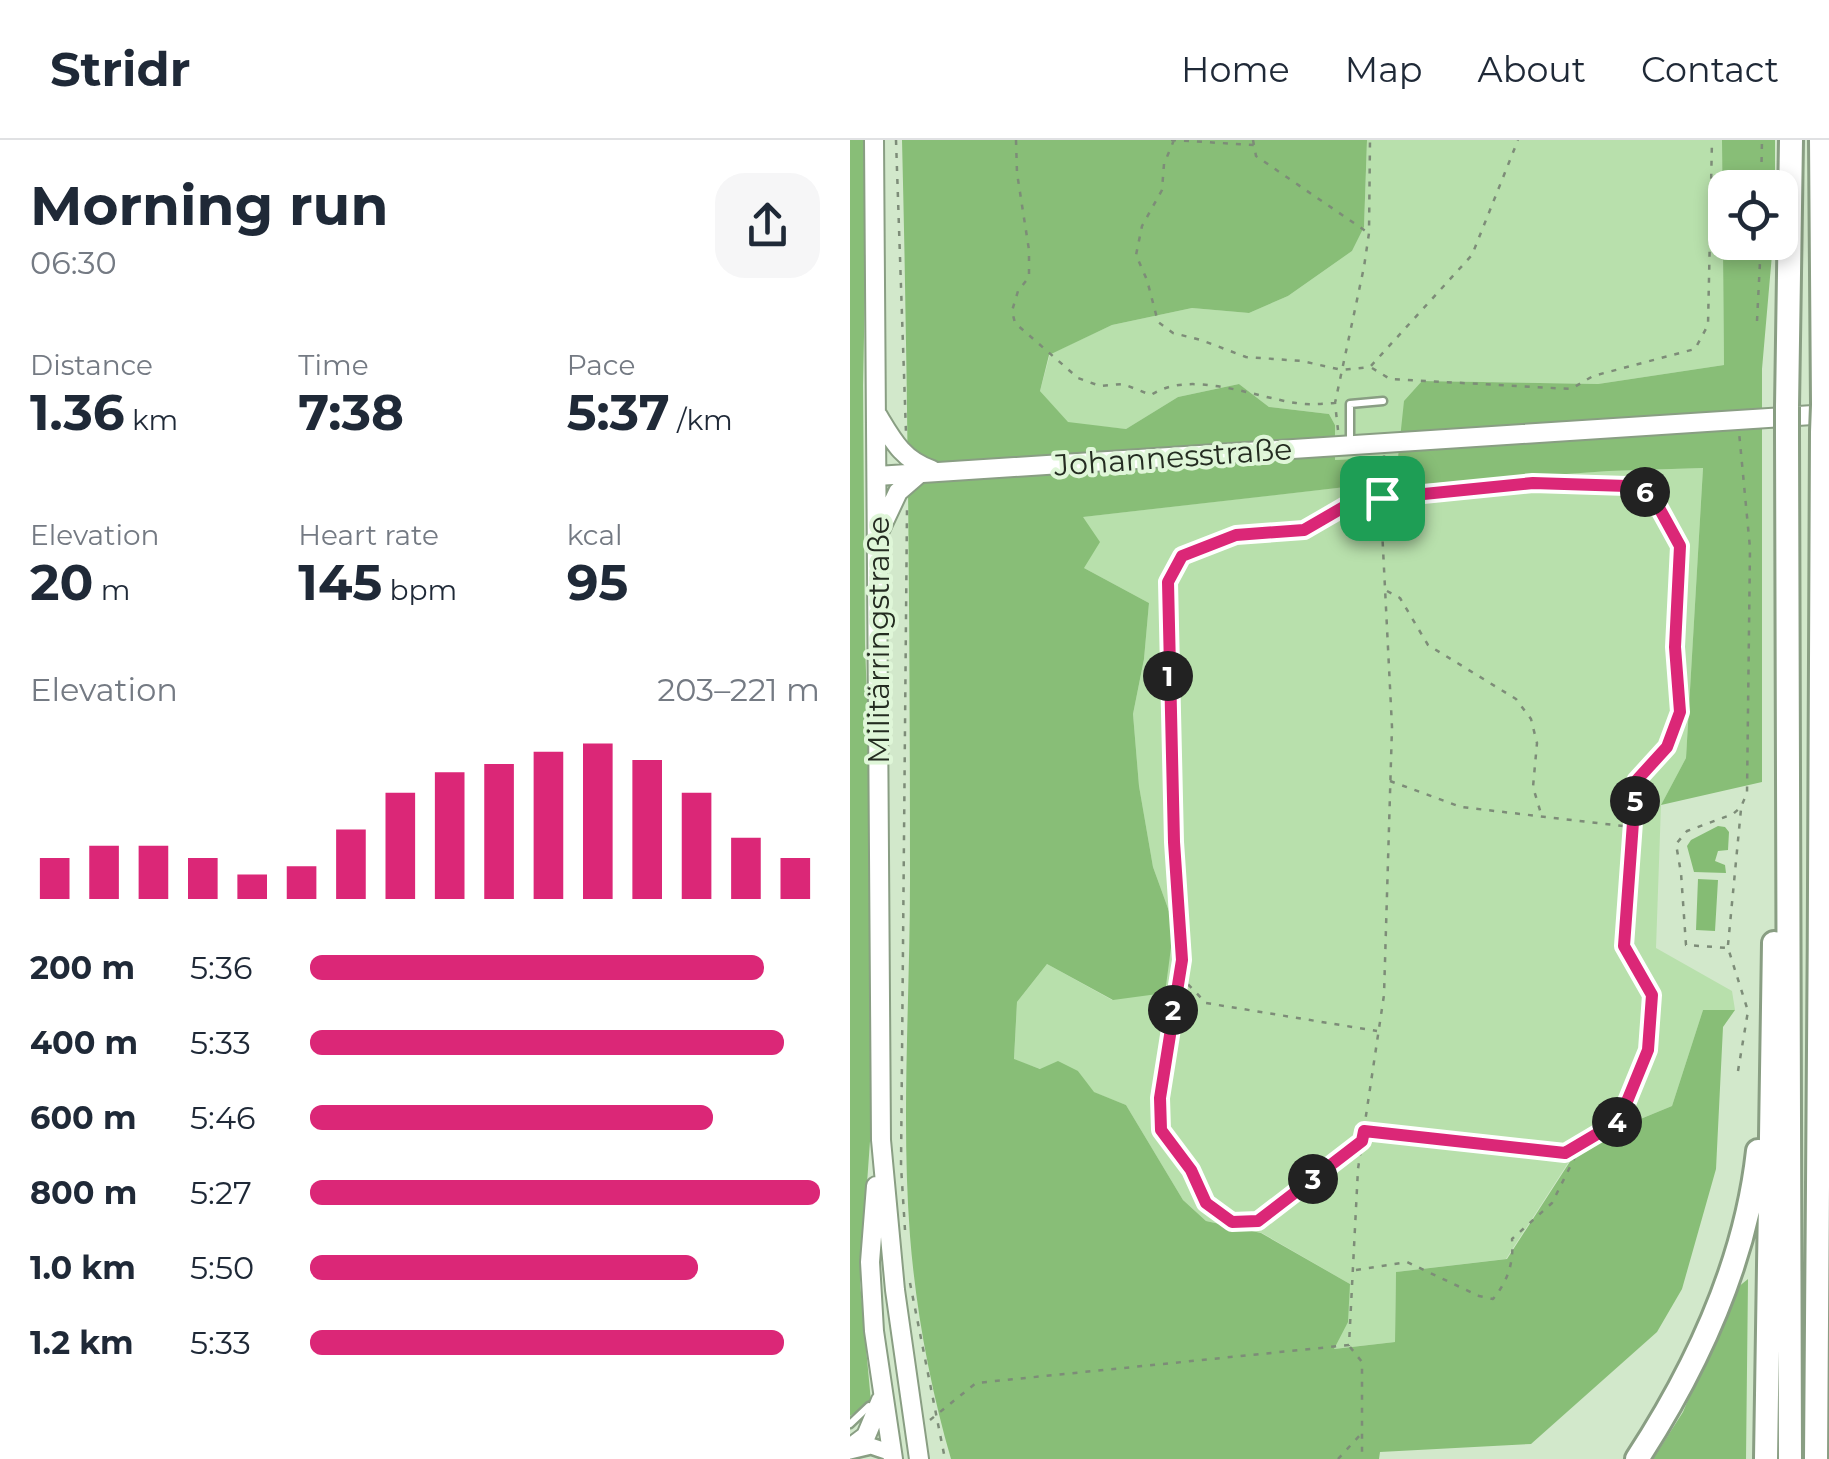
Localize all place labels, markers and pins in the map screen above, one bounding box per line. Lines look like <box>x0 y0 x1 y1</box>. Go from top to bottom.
pin <box>1340 456 1425 541</box>
pin: 6 <box>1620 467 1670 517</box>
pin: 1 <box>1143 651 1193 701</box>
pin: 5 <box>1610 776 1660 826</box>
pin: 2 <box>1148 985 1198 1035</box>
pin: 4 <box>1592 1097 1642 1147</box>
pin: 3 <box>1288 1154 1338 1204</box>

